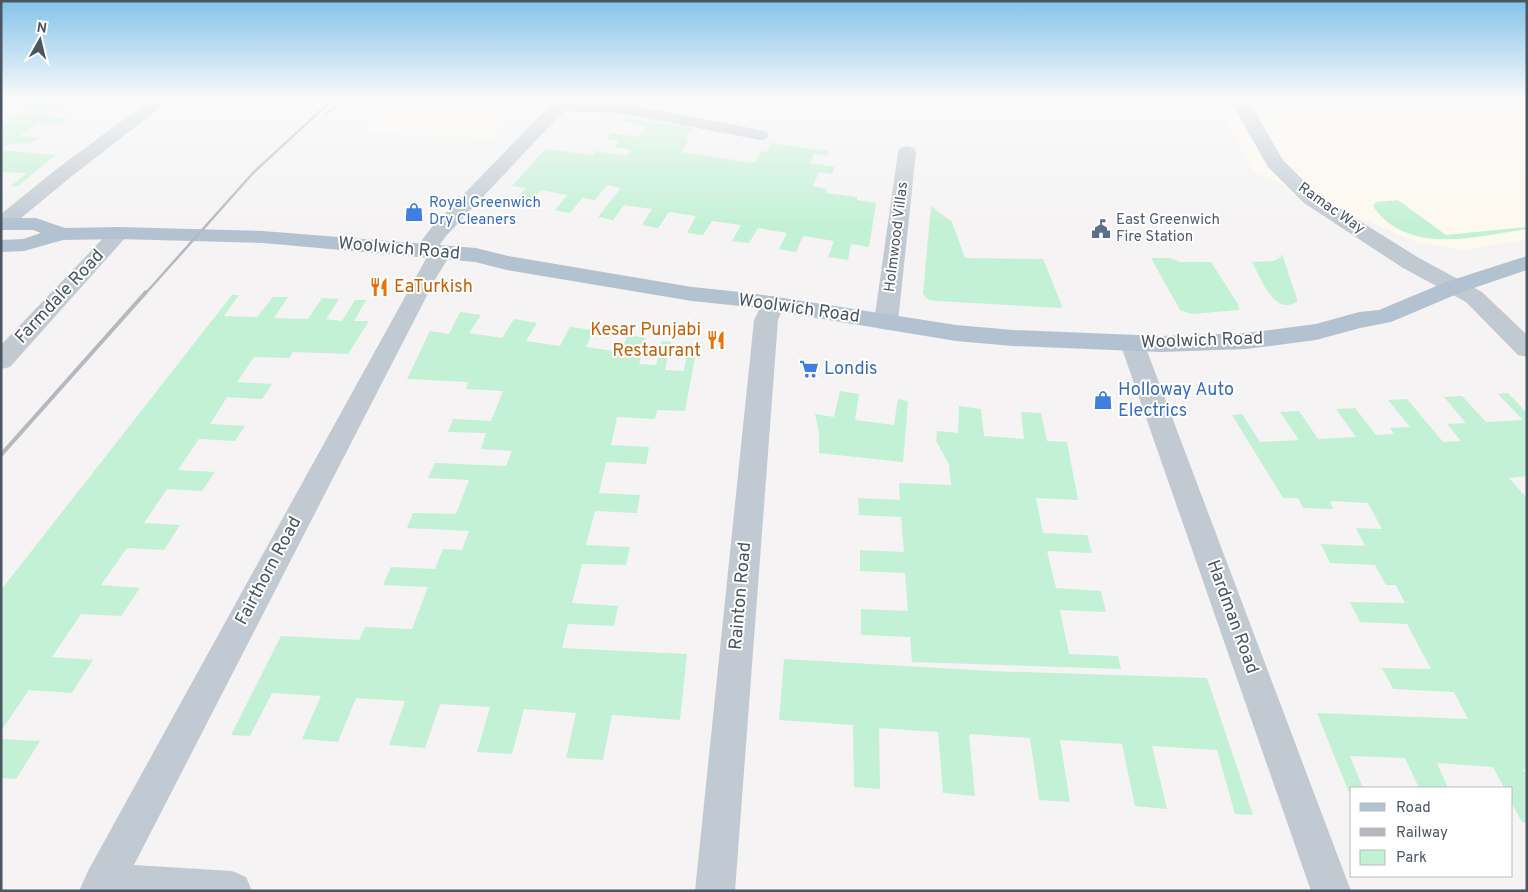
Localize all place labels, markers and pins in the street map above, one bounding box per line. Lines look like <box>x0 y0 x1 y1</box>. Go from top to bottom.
place label: Royal Greenwich Dry Cleaners <box>429 194 541 230</box>
shop icon: Royal Greenwich Dry Cleaners <box>403 201 425 223</box>
place label: East Greenwich Fire Station <box>1116 211 1220 247</box>
public building icon: East Greenwich Fire Station <box>1090 218 1112 240</box>
restaurant icon: EaTurkish <box>368 276 390 298</box>
place label: EaTurkish <box>394 276 473 299</box>
place label: Kesar Punjabi Restaurant <box>590 319 701 363</box>
restaurant icon: Kesar Punjabi Restaurant <box>705 329 727 351</box>
supermarket icon: Londis <box>798 358 820 380</box>
place label: Londis <box>824 358 878 381</box>
place label: Holloway Auto Electrics <box>1118 379 1234 423</box>
shop icon: Holloway Auto Electrics <box>1092 389 1114 411</box>

